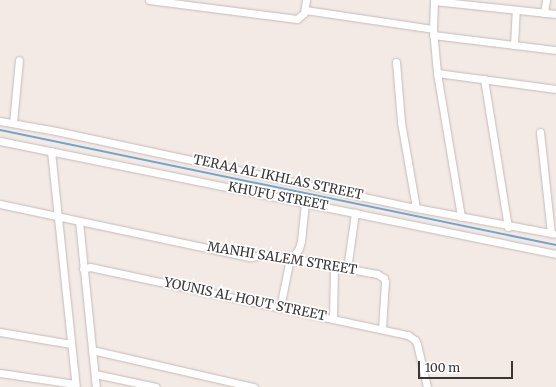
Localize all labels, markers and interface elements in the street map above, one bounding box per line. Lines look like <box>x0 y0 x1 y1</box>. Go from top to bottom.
street label: TERAA AL IKHLAS STREET <box>192 152 364 204</box>
street label: KHUFU STREET <box>227 180 329 214</box>
street label: MANHI SALEM STREET <box>206 239 358 279</box>
street label: YOUNIS AL HOUT STREET <box>162 275 328 325</box>
scale bar <box>420 353 515 379</box>
text: 100 m <box>425 360 460 375</box>

